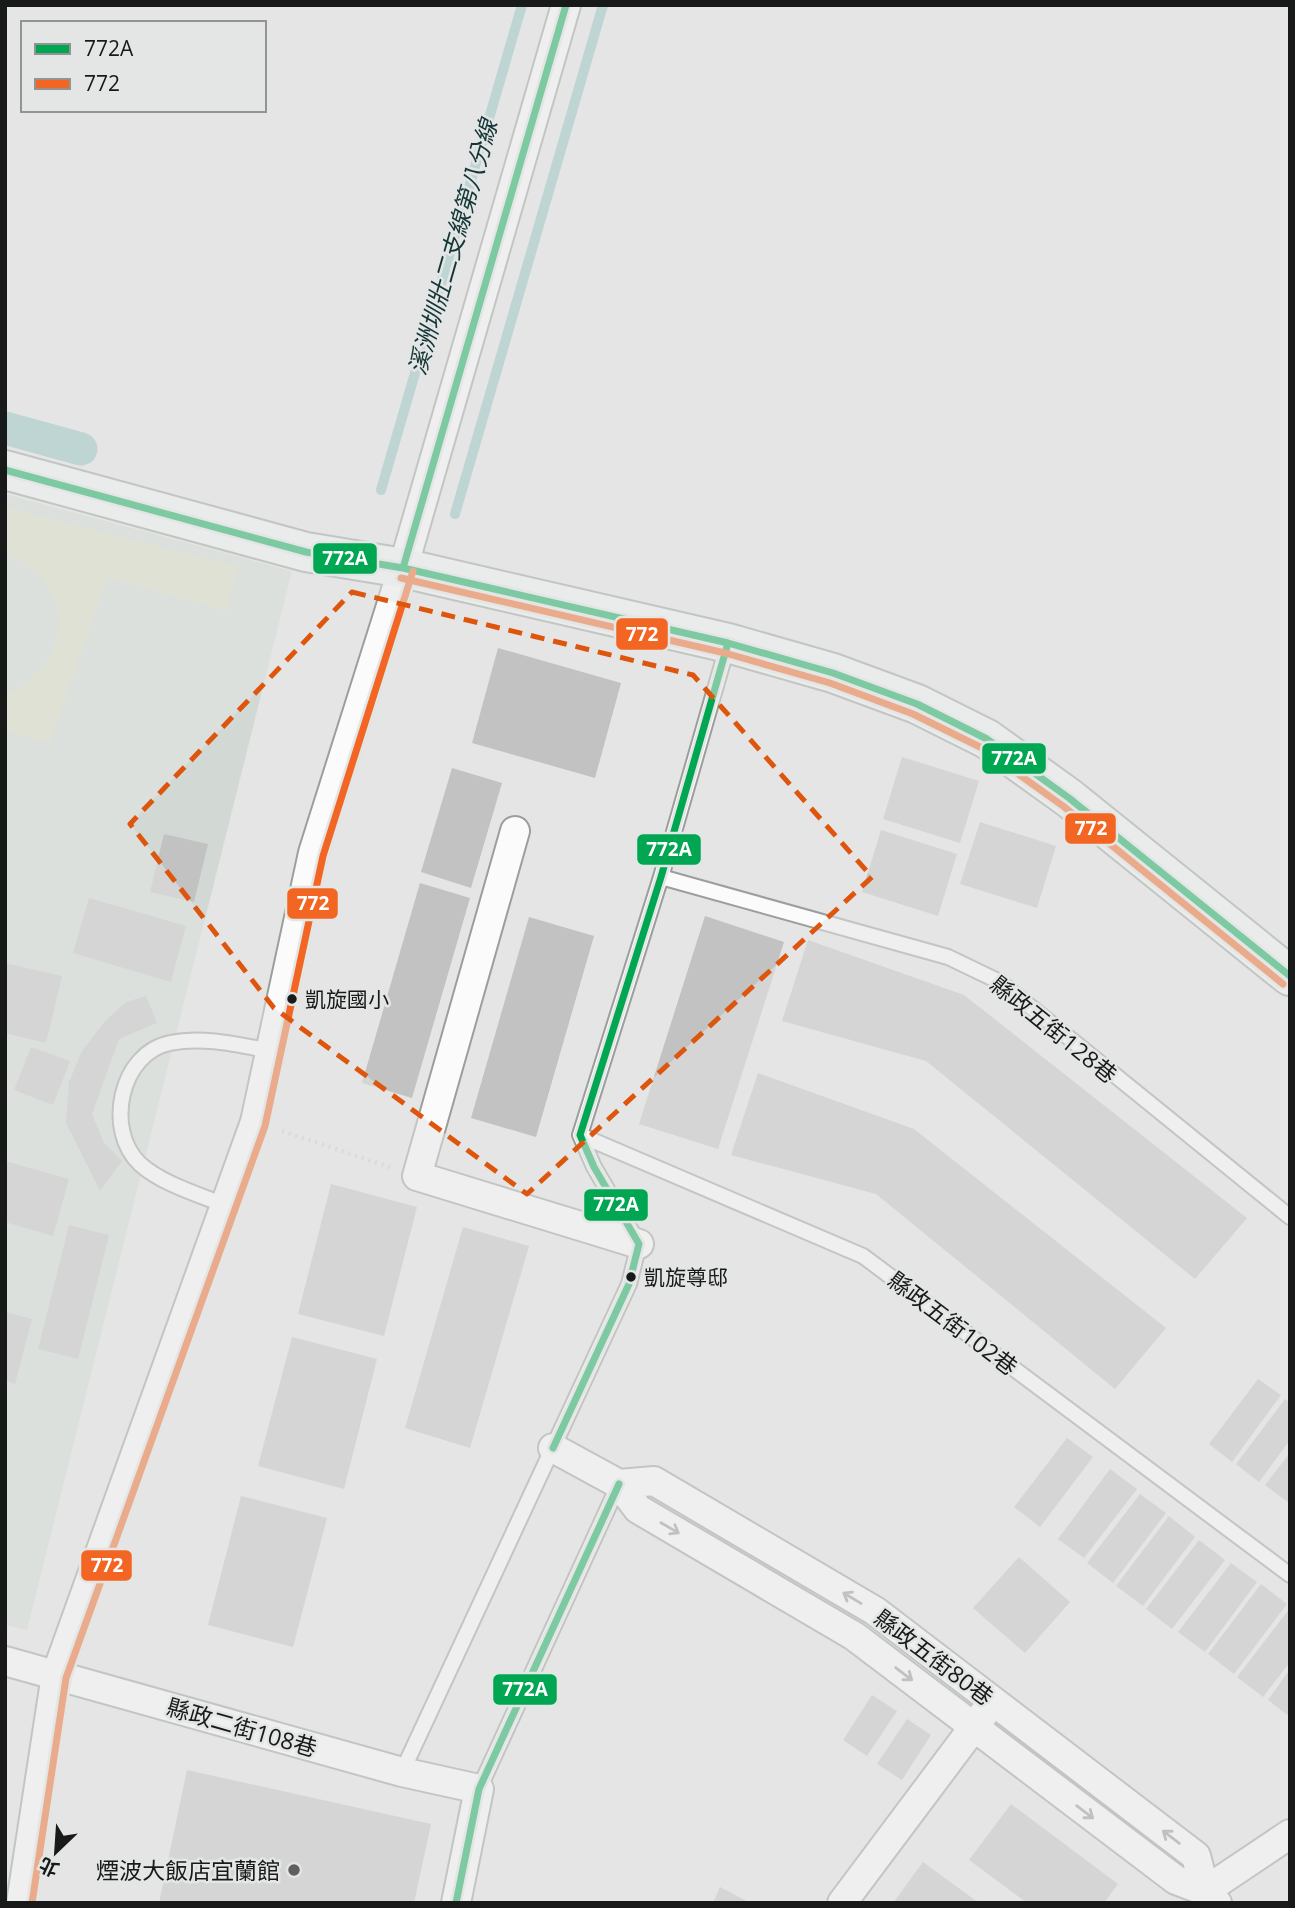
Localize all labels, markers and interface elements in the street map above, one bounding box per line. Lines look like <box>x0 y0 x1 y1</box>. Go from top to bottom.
legend <box>21 21 266 112</box>
text: 772A <box>84 34 134 62</box>
text: 772 <box>84 69 120 97</box>
water label: 溪洲圳壯二支線第八分線 <box>400 113 505 378</box>
line badge: 772A <box>312 542 378 575</box>
text: 772A <box>322 545 369 571</box>
line badge: 772 <box>615 617 669 651</box>
text: 772 <box>626 621 658 647</box>
line badge: 772A <box>981 742 1047 775</box>
text: 772A <box>991 745 1038 771</box>
line badge: 772 <box>1064 812 1117 845</box>
text: 772 <box>1075 815 1107 841</box>
line badge: 772A <box>636 833 702 866</box>
text: 772A <box>646 836 693 862</box>
line badge: 772 <box>286 887 339 920</box>
text: 772 <box>297 890 329 916</box>
street label: 縣政五街128巷 <box>984 968 1124 1090</box>
place label: 凱旋國小 <box>305 985 389 1013</box>
marker: 凱旋國小 <box>285 992 299 1006</box>
line badge: 772A <box>583 1188 649 1222</box>
text: 772A <box>593 1191 640 1217</box>
place label: 凱旋尊邸 <box>644 1263 728 1291</box>
street label: 縣政五街102巷 <box>882 1264 1024 1382</box>
marker: 凱旋尊邸 <box>624 1270 638 1284</box>
one-way arrow <box>659 1521 679 1535</box>
line badge: 772 <box>80 1549 133 1582</box>
text: 772 <box>91 1552 123 1578</box>
one-way arrow <box>842 1591 862 1605</box>
street label: 縣政五街80巷 <box>868 1602 1000 1712</box>
one-way arrow <box>894 1667 912 1682</box>
line badge: 772A <box>492 1673 558 1706</box>
text: 772A <box>502 1676 549 1702</box>
street label: 縣政二街108巷 <box>163 1690 321 1764</box>
one-way arrow <box>1075 1804 1094 1819</box>
north arrow <box>21 1817 91 1887</box>
one-way arrow <box>1162 1829 1181 1844</box>
text: 北 <box>35 1852 63 1883</box>
place label: 煙波大飯店宜蘭館 <box>96 1854 280 1886</box>
marker: 煙波大飯店宜蘭館 <box>286 1862 302 1878</box>

